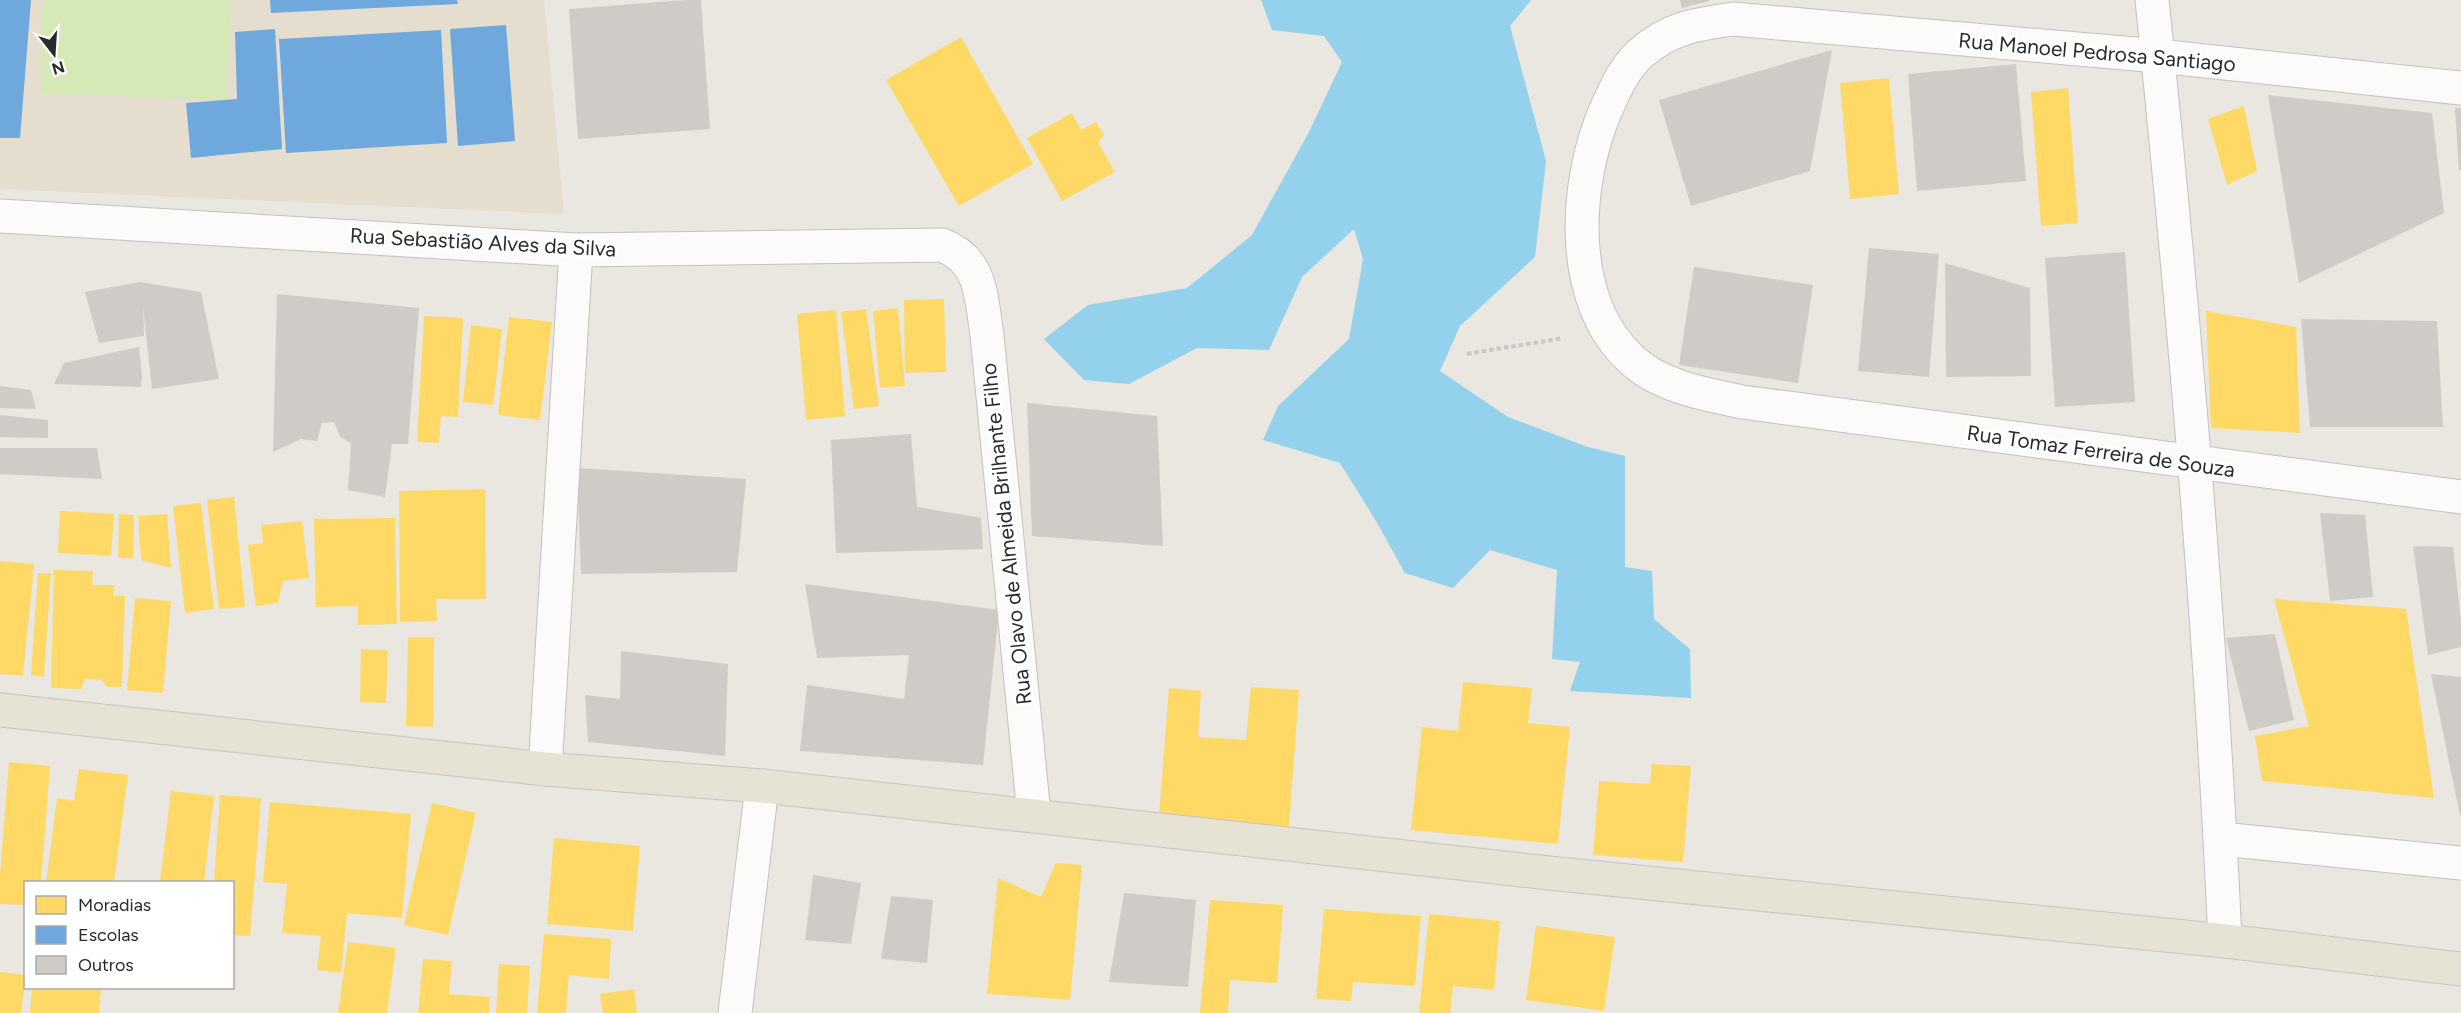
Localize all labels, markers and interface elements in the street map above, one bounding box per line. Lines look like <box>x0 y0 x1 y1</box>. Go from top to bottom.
north arrow <box>24 24 84 84</box>
street label: Rua Manoel Pedrosa Santiago <box>1957 27 2237 77</box>
text: N <box>50 57 67 79</box>
street label: Rua Sebastião Alves da Silva <box>349 223 617 261</box>
street label: Rua Olavo de Almeida Brilhante Filho <box>976 362 1036 706</box>
street label: Rua Tomaz Ferreira de Souza <box>1965 420 2237 482</box>
legend <box>24 881 234 989</box>
text: Moradias <box>78 894 151 916</box>
text: Escolas <box>78 924 139 946</box>
text: Outros <box>78 954 134 976</box>

